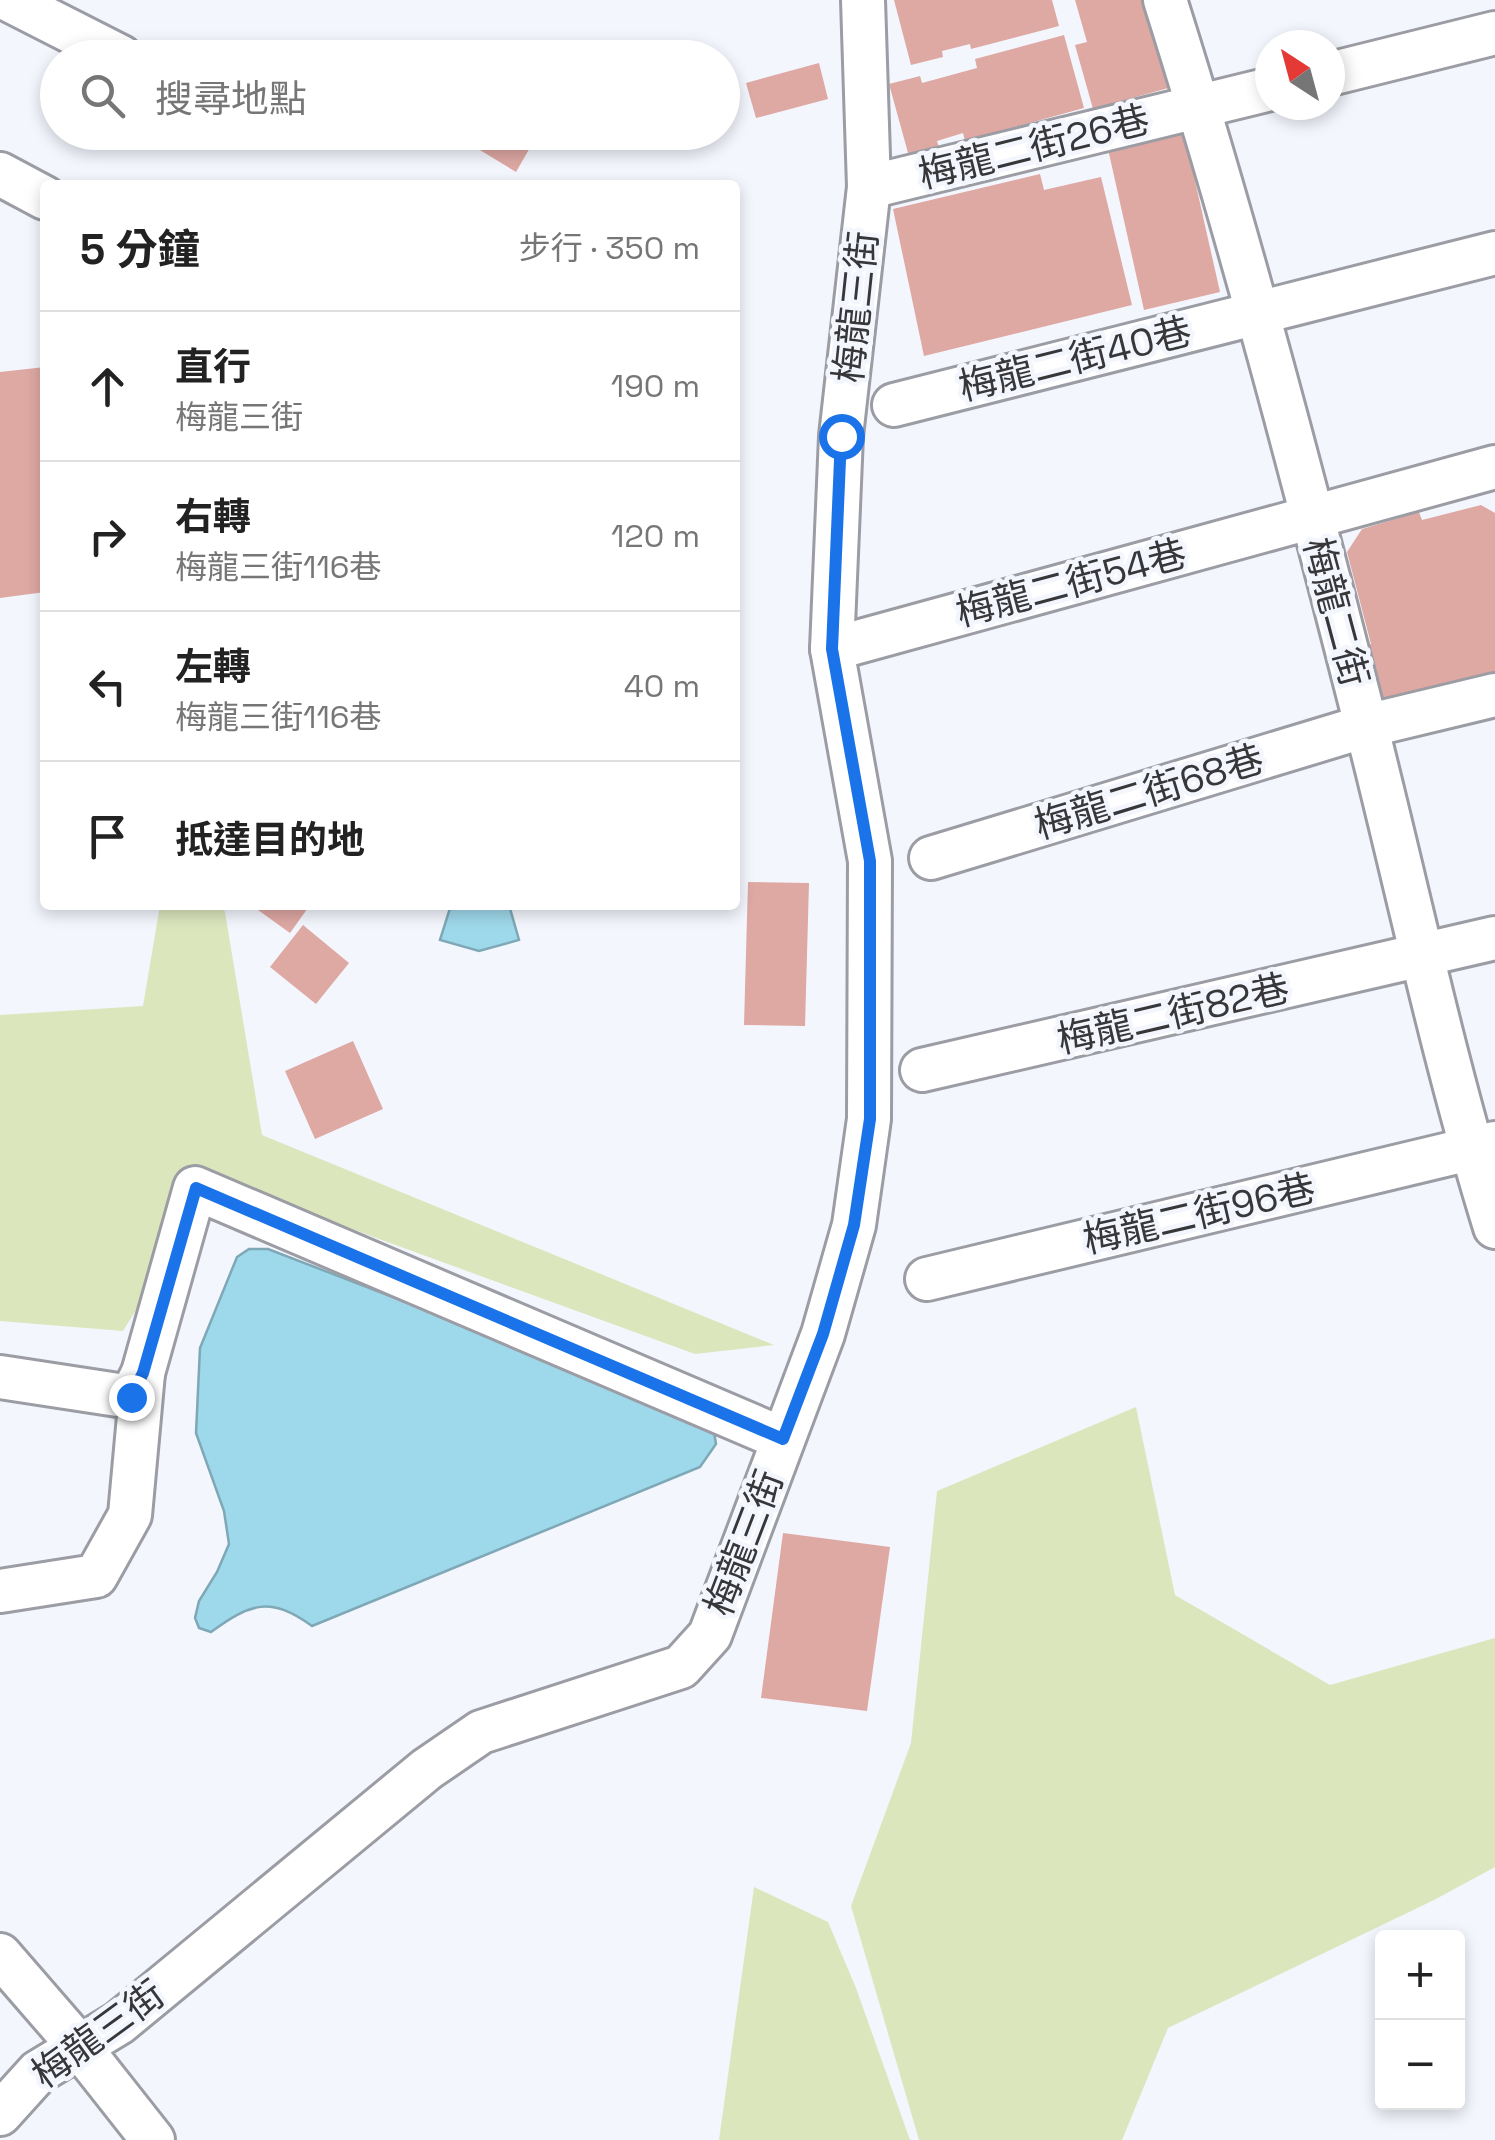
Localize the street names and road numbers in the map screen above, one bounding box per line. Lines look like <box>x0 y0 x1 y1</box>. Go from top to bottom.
street label: 梅龍二街26巷 <box>914 95 1154 199</box>
street label: 梅龍三街 <box>824 229 888 385</box>
street label: 梅龍二街40巷 <box>954 307 1196 411</box>
street label: 梅龍二街54巷 <box>951 529 1191 637</box>
street label: 梅龍二街 <box>1293 532 1379 692</box>
street label: 梅龍二街68巷 <box>1029 734 1269 850</box>
street label: 梅龍二街82巷 <box>1052 964 1294 1064</box>
street label: 梅龍二街96巷 <box>1078 1164 1320 1264</box>
street label: 梅龍三街 <box>694 1463 794 1623</box>
street label: 梅龍三街 <box>22 1970 174 2098</box>

